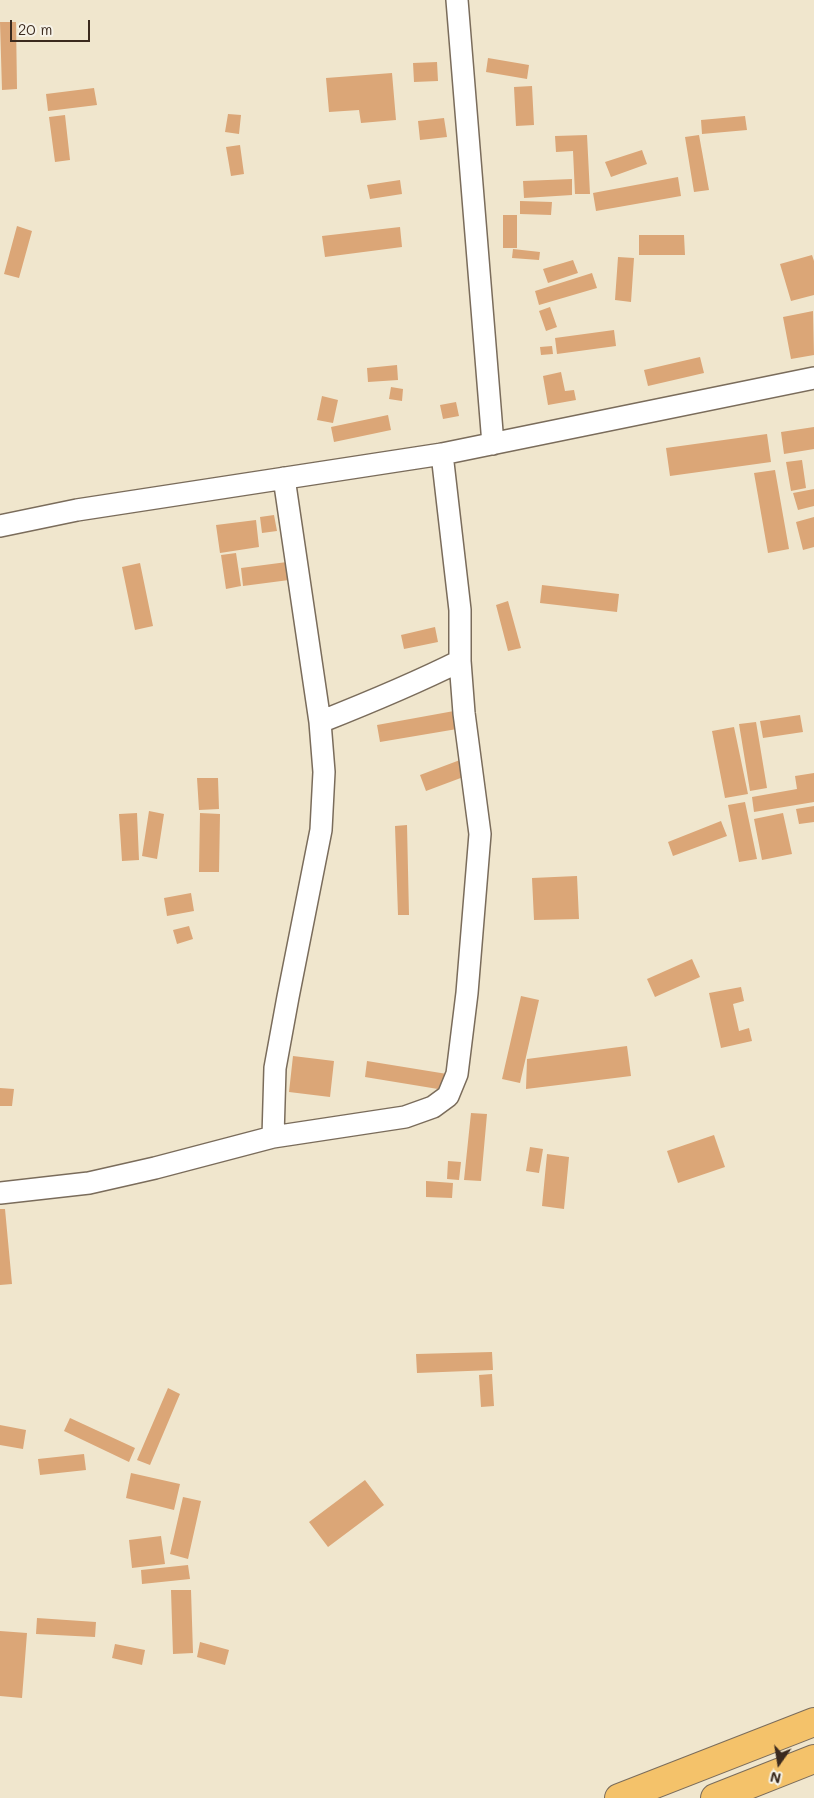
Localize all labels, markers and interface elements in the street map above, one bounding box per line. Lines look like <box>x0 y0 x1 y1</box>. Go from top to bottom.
scale bar <box>12 10 92 42</box>
text: 20 m <box>18 19 52 39</box>
north arrow <box>754 1738 804 1788</box>
text: N <box>768 1768 783 1789</box>

